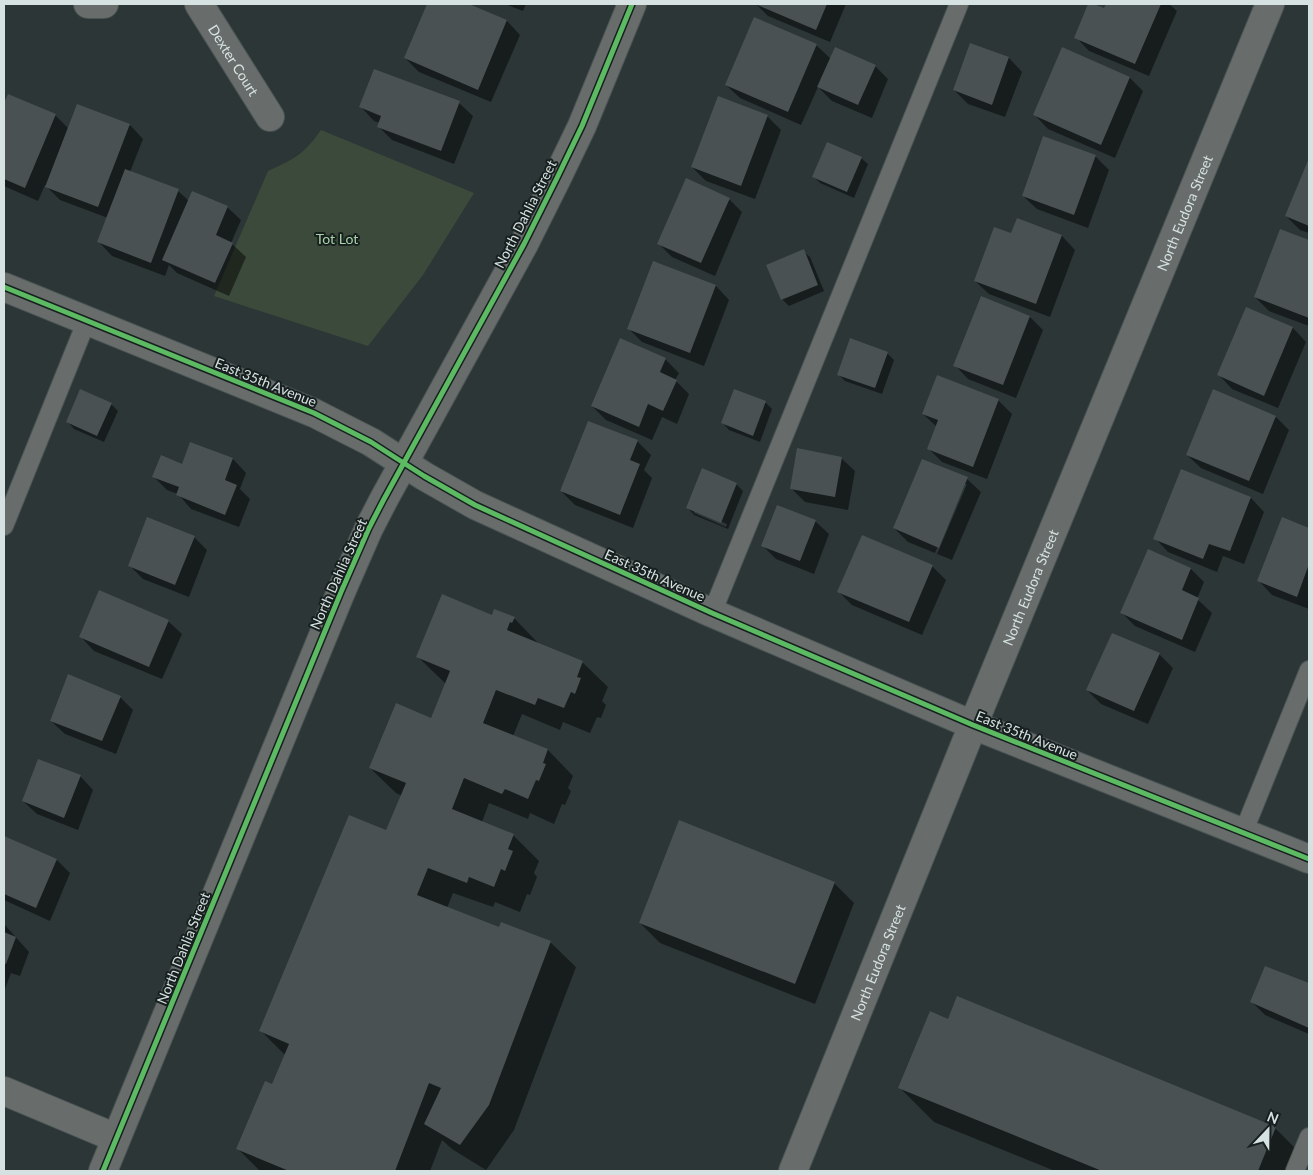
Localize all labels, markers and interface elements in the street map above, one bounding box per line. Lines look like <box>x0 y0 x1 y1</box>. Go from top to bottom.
street label: Dexter Court <box>205 21 263 99</box>
street label: North Eudora Street <box>1153 152 1215 273</box>
street label: North Dahlia Street <box>490 157 560 271</box>
park label: Tot Lot <box>316 230 358 247</box>
street label: East 35th Avenue <box>213 354 319 410</box>
street label: North Dahlia Street <box>306 516 370 632</box>
street label: North Eudora Street <box>998 527 1061 648</box>
street label: East 35th Avenue <box>602 545 708 605</box>
street label: East 35th Avenue <box>974 707 1080 763</box>
street label: North Dahlia Street <box>153 890 213 1006</box>
street label: North Eudora Street <box>846 902 908 1023</box>
north arrow <box>1243 1105 1293 1155</box>
text: N <box>1265 1108 1281 1127</box>

